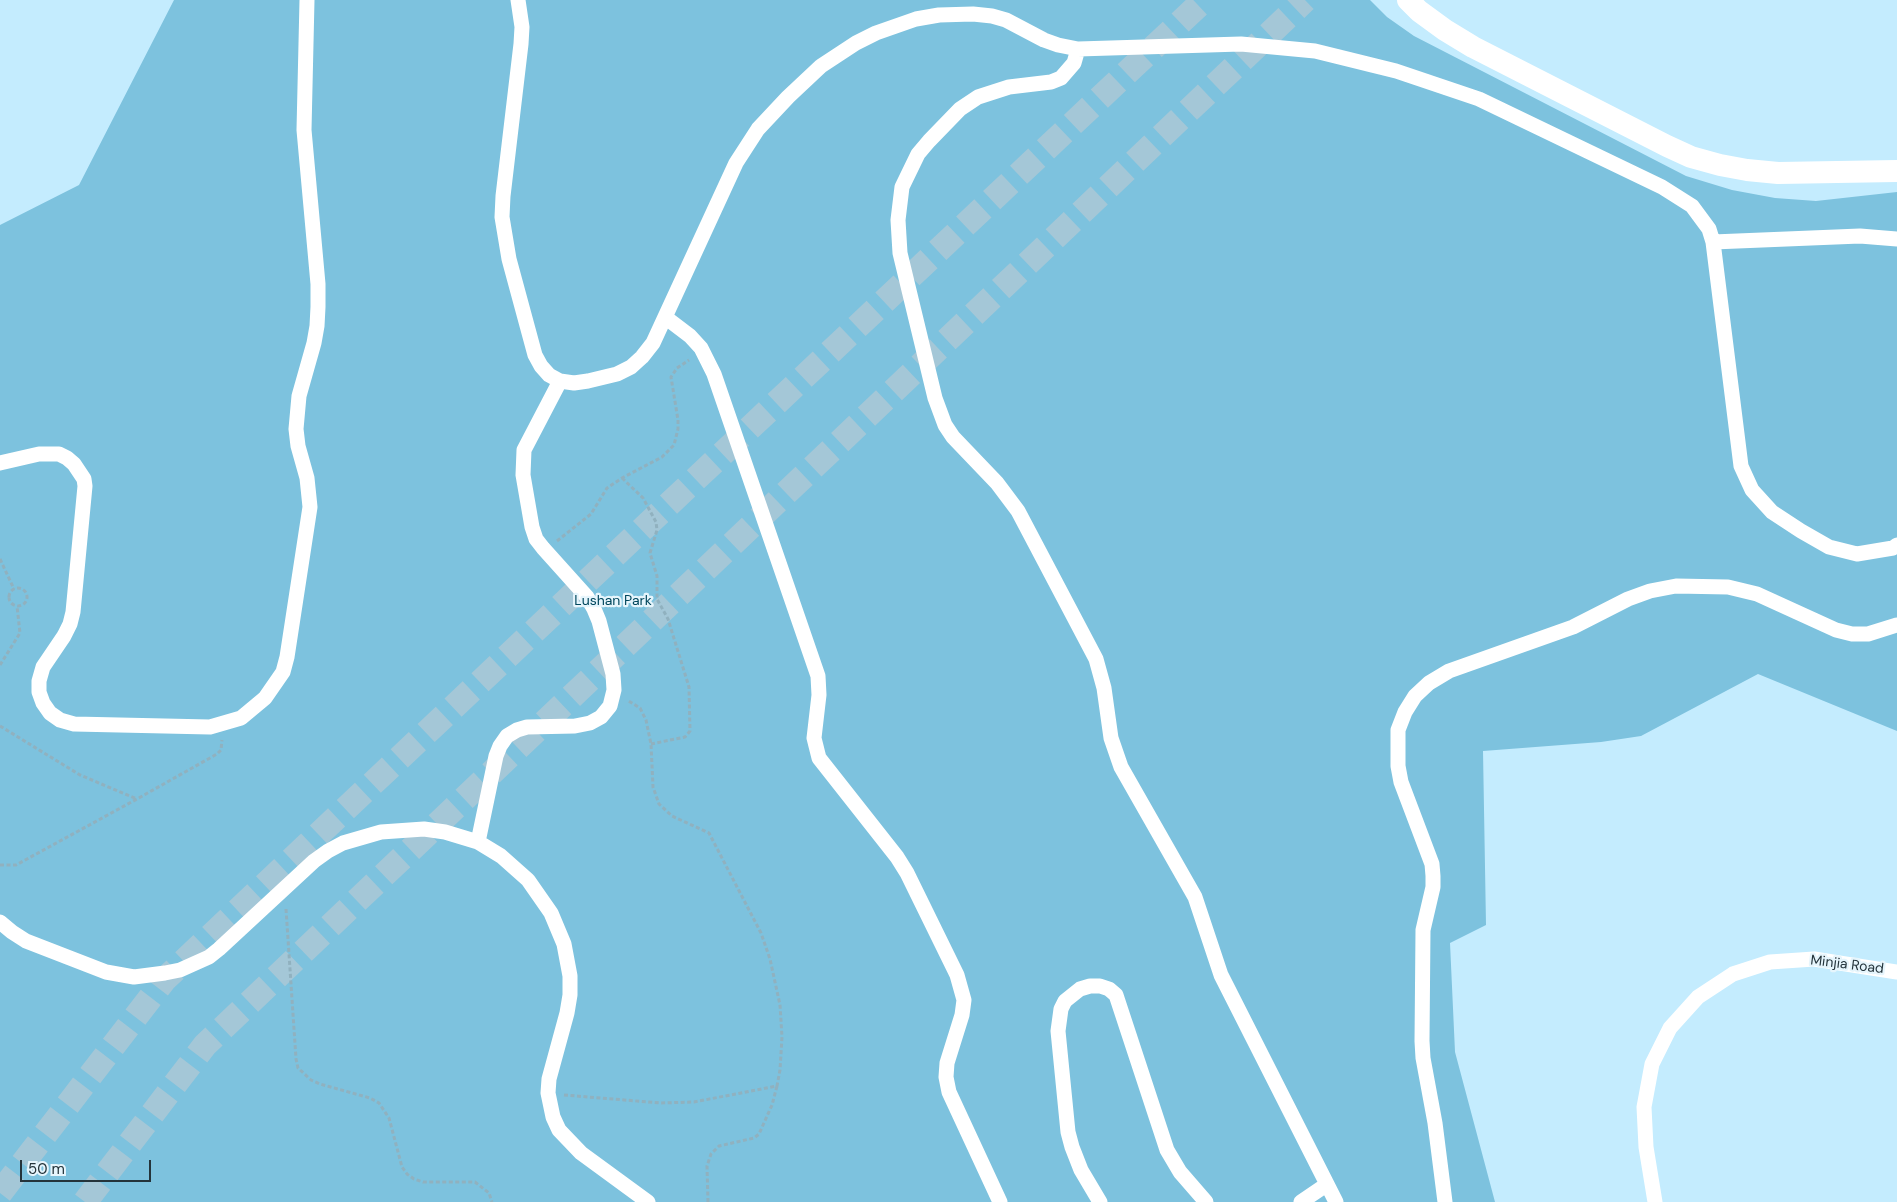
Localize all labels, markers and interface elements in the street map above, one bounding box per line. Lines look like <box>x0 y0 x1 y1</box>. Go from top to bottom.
park label: Lushan Park <box>574 593 652 609</box>
street label: Minjia Road <box>1809 952 1885 978</box>
scale bar <box>22 1150 154 1182</box>
text: 50 m <box>28 1159 65 1179</box>

